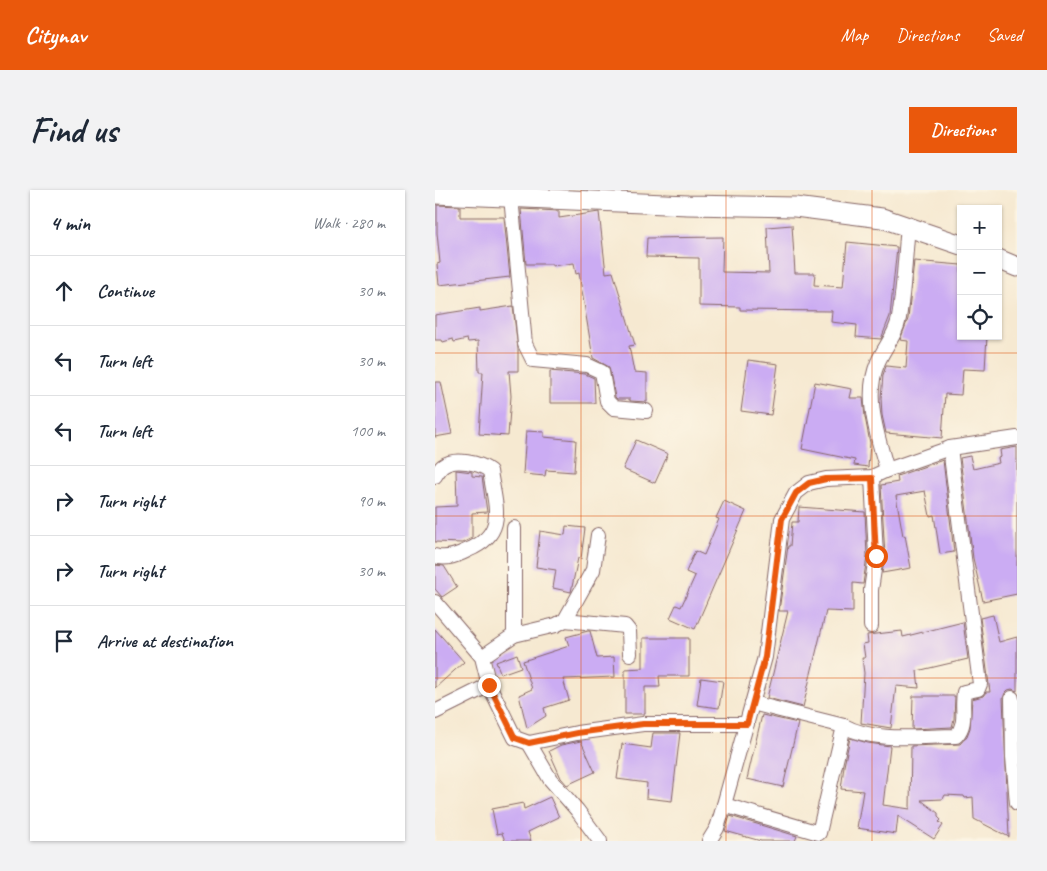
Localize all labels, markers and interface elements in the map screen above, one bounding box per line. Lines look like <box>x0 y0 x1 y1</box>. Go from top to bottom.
text: Citynav <box>25 20 86 50</box>
text: Map <box>841 24 868 46</box>
text: Directions <box>896 24 959 46</box>
text: Saved <box>987 24 1022 46</box>
button: Directions <box>909 107 1017 153</box>
text: Find us <box>30 108 117 153</box>
map controls <box>957 205 1002 340</box>
button: + <box>957 205 1002 250</box>
text: 4 min <box>50 210 90 236</box>
text: Walk · 280 m <box>313 213 385 233</box>
button: − <box>957 250 1002 295</box>
icon: ahead <box>50 277 78 305</box>
text: Continue <box>97 279 154 303</box>
text: 30 m <box>358 281 385 301</box>
button: locate <box>957 295 1002 340</box>
icon: left <box>50 347 78 375</box>
text: Turn left <box>97 349 152 373</box>
text: 30 m <box>358 351 385 371</box>
icon: left <box>50 417 78 445</box>
text: Turn left <box>97 419 152 443</box>
text: 100 m <box>351 421 385 441</box>
icon: right <box>50 487 78 515</box>
text: Turn right <box>97 489 164 513</box>
text: 90 m <box>358 491 385 511</box>
route start <box>865 545 888 568</box>
icon: right <box>50 557 78 585</box>
text: Turn right <box>97 559 164 583</box>
text: 30 m <box>358 561 385 581</box>
icon: arrive <box>50 627 78 655</box>
text: Arrive at destination <box>97 629 233 653</box>
route end <box>478 674 501 697</box>

